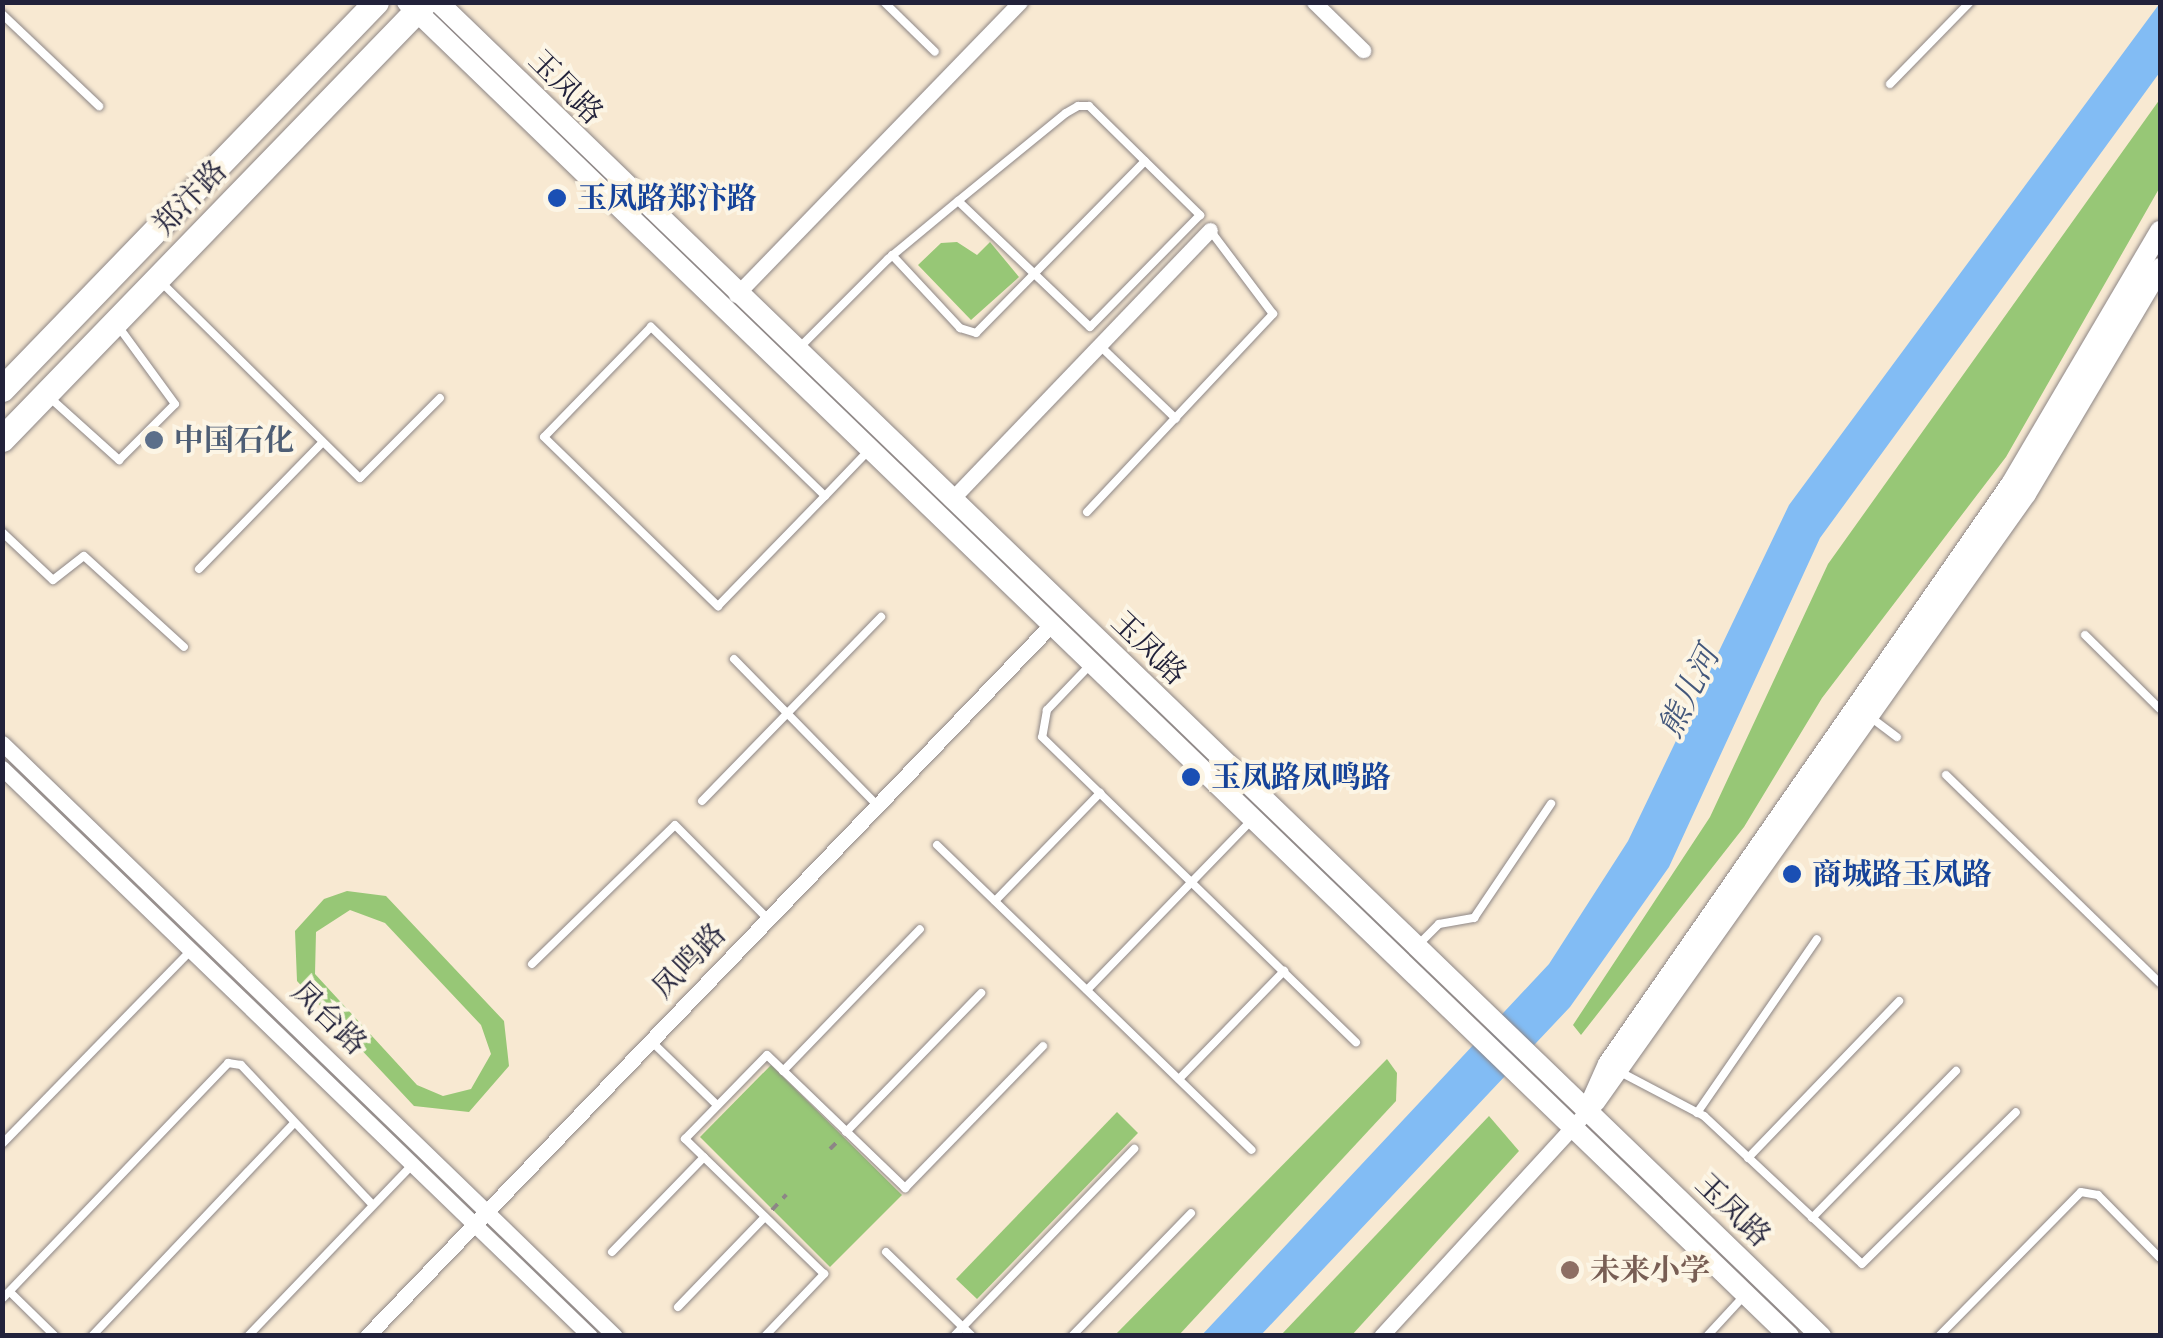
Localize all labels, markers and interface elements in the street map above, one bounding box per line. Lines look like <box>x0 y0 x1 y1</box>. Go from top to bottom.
street label: 玉凤路 <box>521 42 611 132</box>
street label: 郑汴路 <box>146 153 234 243</box>
place label: 玉凤路郑汴路 <box>577 180 757 216</box>
marker: 玉凤路郑汴路 <box>546 187 568 209</box>
place label: 中国石化 <box>174 422 294 458</box>
marker: 中国石化 <box>143 429 165 451</box>
street label: 玉凤路 <box>1104 604 1194 692</box>
water label: 熊儿河 <box>1651 640 1727 744</box>
place label: 玉凤路凤鸣路 <box>1211 759 1391 795</box>
marker: 玉凤路凤鸣路 <box>1180 766 1202 788</box>
place label: 商城路玉凤路 <box>1812 856 1992 892</box>
marker: 商城路玉凤路 <box>1781 863 1803 885</box>
street label: 凤鸣路 <box>645 916 733 1006</box>
street label: 凤台路 <box>284 974 374 1062</box>
street label: 玉凤路 <box>1688 1166 1778 1254</box>
place label: 未来小学 <box>1590 1252 1710 1288</box>
marker: 未来小学 <box>1559 1259 1581 1281</box>

